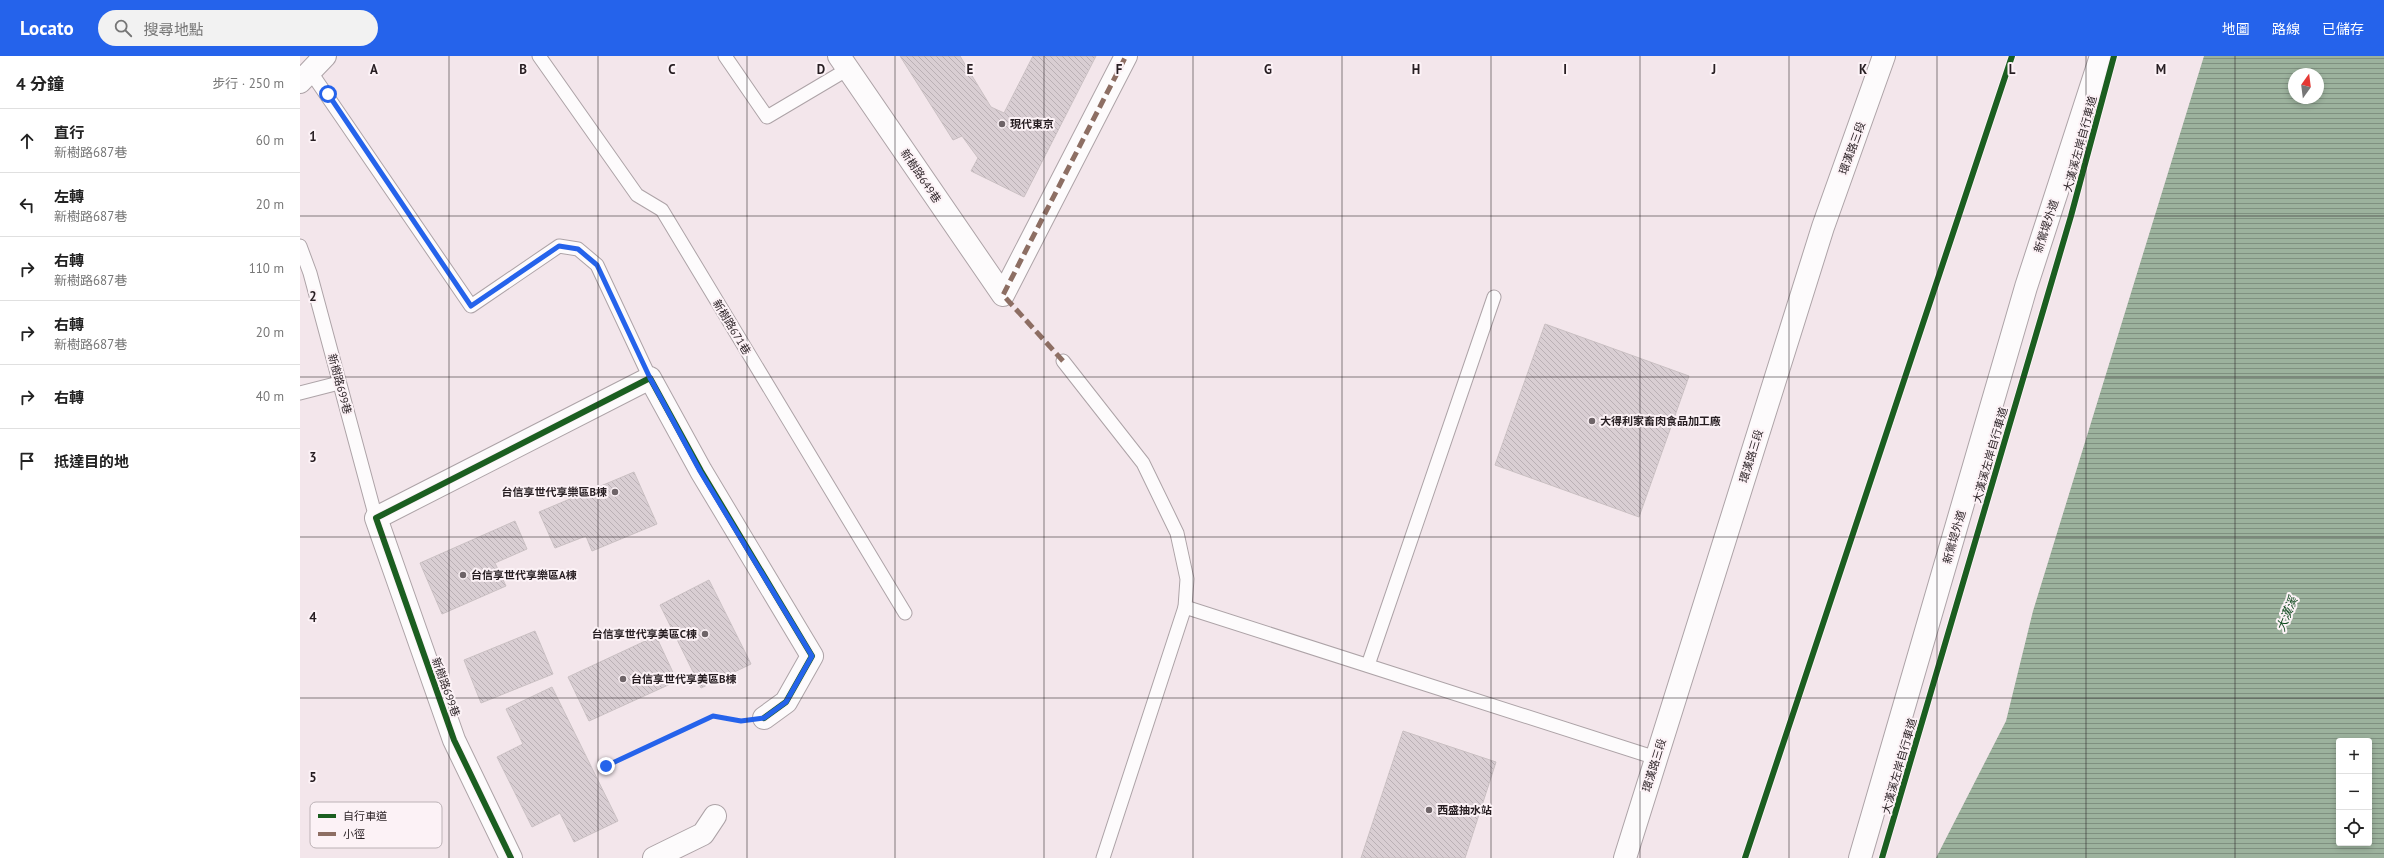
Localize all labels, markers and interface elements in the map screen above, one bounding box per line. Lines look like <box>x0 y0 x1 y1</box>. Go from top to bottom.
search box <box>98 10 378 46</box>
text: Locato <box>20 16 74 40</box>
icon: search <box>112 17 134 39</box>
text: 搜尋地點 <box>144 20 204 39</box>
text: 地圖 <box>2222 20 2250 38</box>
text: 路線 <box>2272 20 2300 38</box>
text: 已儲存 <box>2322 20 2364 38</box>
text: A <box>370 61 378 78</box>
text: B <box>519 61 527 78</box>
text: C <box>668 61 676 78</box>
text: D <box>817 61 825 78</box>
text: E <box>967 61 974 78</box>
text: F <box>1116 61 1123 78</box>
text: G <box>1264 61 1272 78</box>
text: H <box>1412 61 1420 78</box>
text: I <box>1563 61 1567 78</box>
text: J <box>1711 61 1716 78</box>
text: K <box>1859 61 1867 78</box>
text: L <box>2009 61 2016 78</box>
text: M <box>2156 61 2166 78</box>
north arrow <box>2288 68 2324 104</box>
text: 4 分鐘 <box>16 73 64 95</box>
text: 步行 · 250 m <box>212 75 284 92</box>
route start <box>319 85 337 103</box>
street label: 大漢溪左岸自行車道 <box>2060 94 2100 194</box>
place label: 現代東京 <box>1010 117 1054 131</box>
marker: 現代東京 <box>997 119 1007 129</box>
street label: 環漢路三段 <box>1836 120 1868 176</box>
text: 直行 <box>54 123 84 142</box>
text: 1 <box>309 128 317 145</box>
icon: ahead <box>16 130 38 152</box>
text: 60 m <box>256 132 284 149</box>
text: 新樹路687巷 <box>54 144 127 161</box>
street label: 新樹路649巷 <box>898 146 944 206</box>
text: 左轉 <box>54 187 84 206</box>
icon: left <box>16 194 38 216</box>
text: 20 m <box>256 196 284 213</box>
street label: 新鶯堤外道 <box>2031 198 2061 254</box>
text: 新樹路687巷 <box>54 208 127 225</box>
text: 右轉 <box>54 251 84 270</box>
icon: right <box>16 258 38 280</box>
text: 110 m <box>249 260 284 277</box>
text: 新樹路687巷 <box>54 272 127 289</box>
text: 2 <box>309 288 317 305</box>
street label: 新樹路671巷 <box>710 297 754 357</box>
text: 右轉 <box>54 315 84 334</box>
icon: right <box>16 322 38 344</box>
text: 20 m <box>256 324 284 341</box>
text: 新樹路687巷 <box>54 336 127 353</box>
street label: 新樹路699巷 <box>325 352 355 416</box>
icon: right <box>16 386 38 408</box>
text: 右轉 <box>54 388 84 407</box>
text: 40 m <box>256 388 284 405</box>
street label: 大漢溪左岸自行車道 <box>1970 405 2010 505</box>
place label: 大得利家畜肉食品加工廠 <box>1600 414 1721 428</box>
marker: 大得利家畜肉食品加工廠 <box>1587 416 1597 426</box>
street label: 環漢路三段 <box>1736 428 1766 484</box>
text: 3 <box>309 449 317 466</box>
icon: arrive <box>16 450 38 472</box>
text: 抵達目的地 <box>54 452 129 471</box>
place label: 台信享世代享樂區B棟 <box>501 485 607 499</box>
marker: 台信享世代享樂區B棟 <box>610 487 620 497</box>
street label: 新鶯堤外道 <box>1940 509 1968 565</box>
place label: 台信享世代享樂區A棟 <box>471 568 577 582</box>
marker: 台信享世代享樂區A棟 <box>458 570 468 580</box>
water label: 大漢溪 <box>2273 592 2301 633</box>
text: 4 <box>309 609 317 626</box>
place label: 台信享世代享美區C棟 <box>592 627 697 641</box>
marker: 台信享世代享美區C棟 <box>700 629 710 639</box>
street label: 新樹路699巷 <box>429 655 463 719</box>
place label: 台信享世代享美區B棟 <box>631 672 737 686</box>
marker: 台信享世代享美區B棟 <box>618 674 628 684</box>
street label: 大漢溪左岸自行車道 <box>1879 716 1919 816</box>
street label: 環漢路三段 <box>1639 737 1669 793</box>
map controls <box>2336 738 2372 846</box>
button: + <box>2336 738 2372 774</box>
route end <box>597 757 615 775</box>
text: 5 <box>309 769 317 786</box>
button: − <box>2336 774 2372 810</box>
legend <box>310 802 442 848</box>
place label: 西盛抽水站 <box>1437 803 1492 817</box>
marker: 西盛抽水站 <box>1424 805 1434 815</box>
text: 自行車道 <box>343 809 387 823</box>
button: locate <box>2336 810 2372 846</box>
text: 小徑 <box>343 827 365 841</box>

